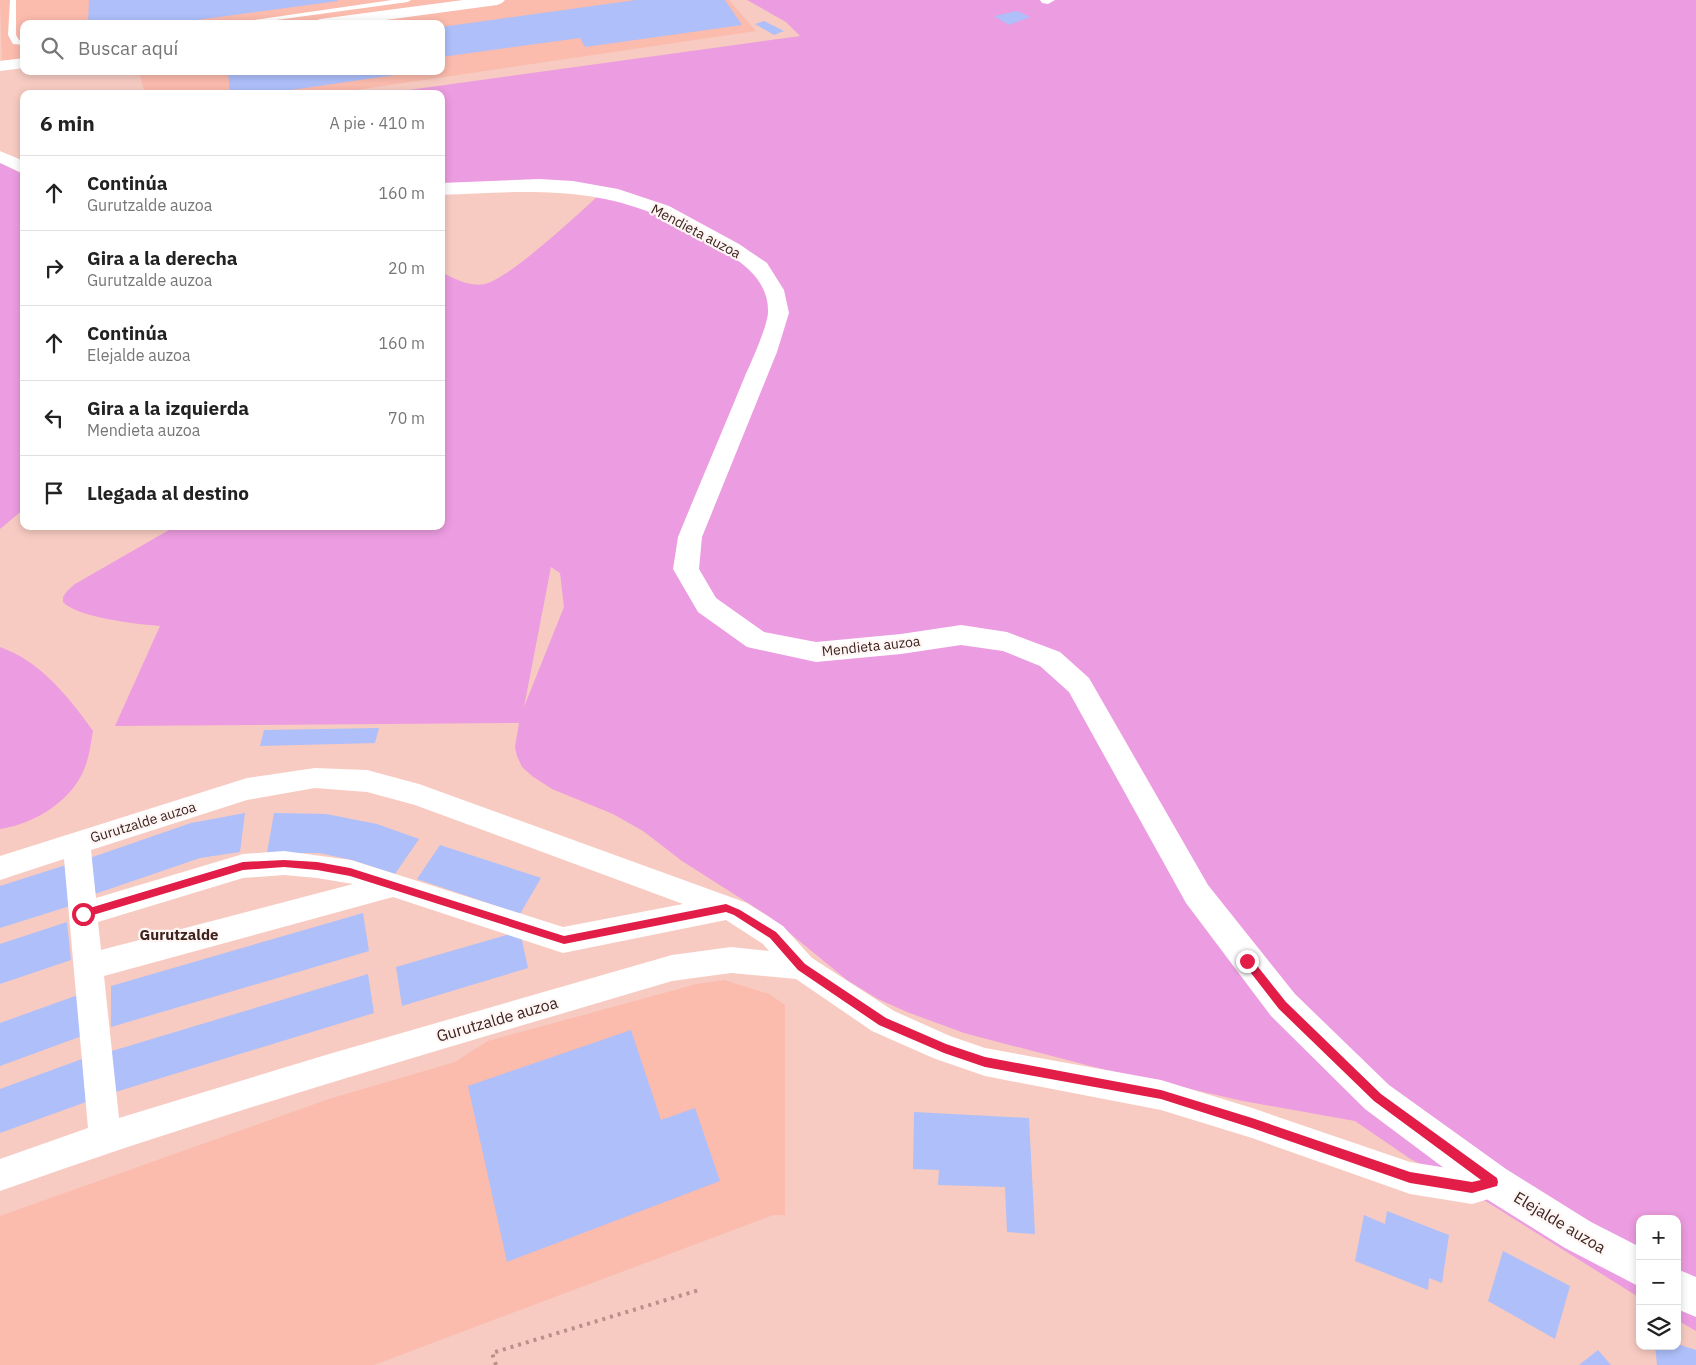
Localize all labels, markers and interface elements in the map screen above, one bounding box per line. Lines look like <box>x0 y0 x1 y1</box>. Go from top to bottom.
search box <box>20 20 445 75</box>
icon: search <box>38 34 66 62</box>
text: Buscar aquí <box>78 36 178 60</box>
text: 6 min <box>40 109 95 137</box>
text: A pie · 410 m <box>330 113 425 133</box>
text: Continúa <box>87 171 168 195</box>
icon: ahead <box>40 179 68 207</box>
text: 160 m <box>378 183 425 203</box>
text: Gurutzalde auzoa <box>87 195 212 215</box>
street label: Mendieta auzoa <box>648 200 744 262</box>
text: Gira a la derecha <box>87 246 238 270</box>
icon: right <box>40 254 68 282</box>
text: 20 m <box>388 258 425 278</box>
text: Gurutzalde auzoa <box>87 270 212 290</box>
text: Continúa <box>87 321 168 345</box>
icon: ahead <box>40 329 68 357</box>
text: 160 m <box>378 333 425 353</box>
text: Elejalde auzoa <box>87 345 191 365</box>
text: Gira a la izquierda <box>87 396 249 420</box>
icon: left <box>40 404 68 432</box>
text: 70 m <box>388 408 425 428</box>
text: Mendieta auzoa <box>87 420 200 440</box>
icon: arrive <box>40 479 68 507</box>
text: Llegada al destino <box>87 481 249 505</box>
street label: Mendieta auzoa <box>821 632 922 660</box>
street label: Gurutzalde auzoa <box>88 797 199 847</box>
route start <box>72 903 95 926</box>
district label: Gurutzalde <box>140 925 218 944</box>
route end <box>1236 950 1259 973</box>
street label: Gurutzalde auzoa <box>434 992 560 1046</box>
street label: Elejalde auzoa <box>1510 1187 1610 1257</box>
map controls <box>1636 1215 1681 1350</box>
button: + <box>1636 1215 1681 1260</box>
button: − <box>1636 1260 1681 1305</box>
button: layers <box>1636 1305 1681 1350</box>

